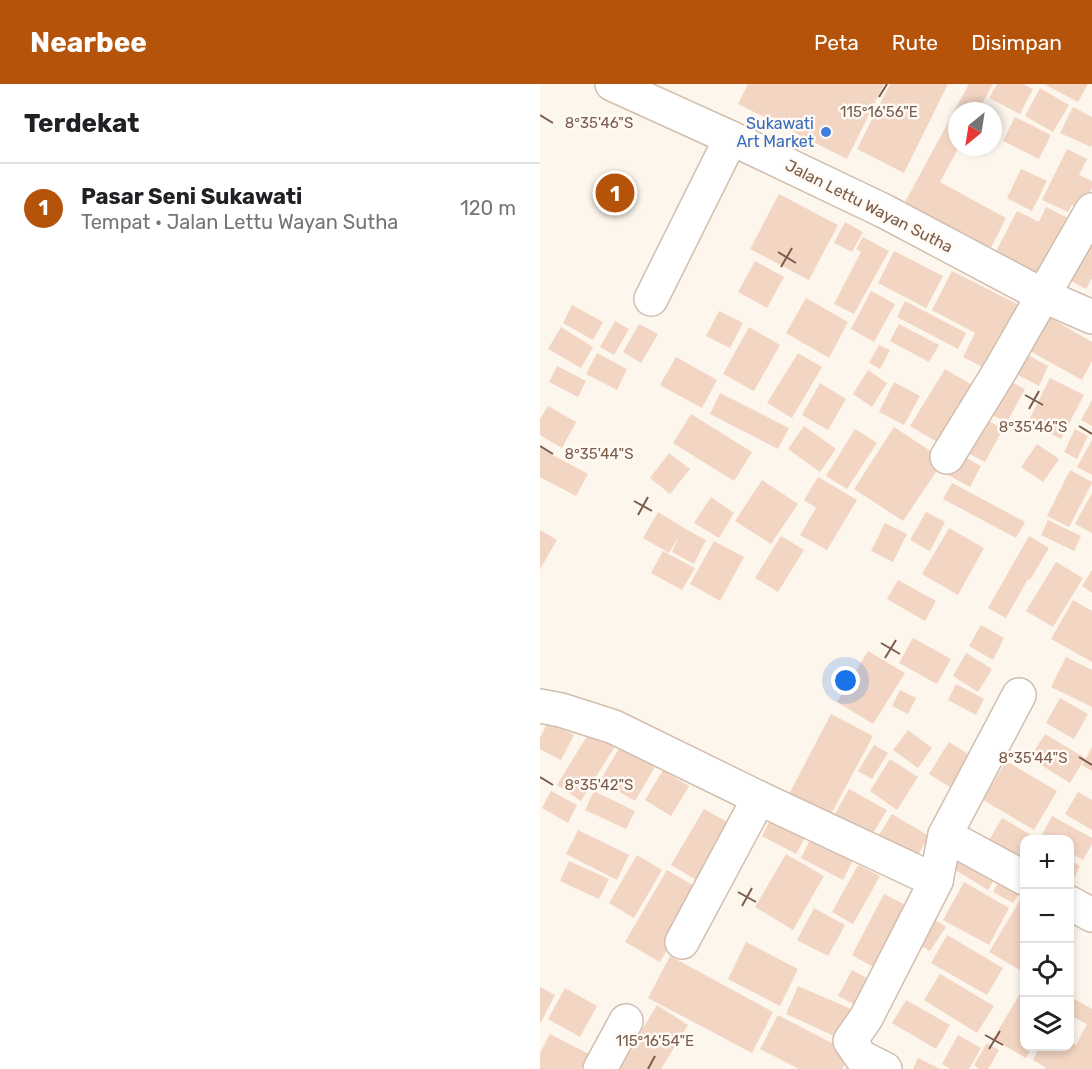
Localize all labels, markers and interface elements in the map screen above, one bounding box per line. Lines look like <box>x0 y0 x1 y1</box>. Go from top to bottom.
text: Nearbee <box>30 26 147 59</box>
text: Peta <box>814 30 859 55</box>
text: Rute <box>892 30 938 55</box>
text: Disimpan <box>971 30 1062 55</box>
north arrow <box>948 102 1002 156</box>
text: 115°16'56"E <box>840 103 918 121</box>
text: Terdekat <box>24 108 139 139</box>
text: 8°35'46"S <box>565 114 633 132</box>
place label: Sukawati Art Market <box>736 114 814 151</box>
marker: Sukawati Art Market <box>819 125 833 139</box>
street label: Jalan Lettu Wayan Sutha <box>782 155 956 257</box>
pin: 1 <box>596 170 634 216</box>
text: Pasar Seni Sukawati <box>81 183 302 210</box>
text: 1 <box>39 196 48 220</box>
text: 120 m <box>460 196 516 220</box>
text: Tempat · Jalan Lettu Wayan Sutha <box>81 210 398 234</box>
text: 8°35'46"S <box>999 418 1067 436</box>
text: 8°35'44"S <box>564 445 634 463</box>
your location <box>831 666 860 695</box>
text: 8°35'44"S <box>998 749 1068 767</box>
text: 8°35'42"S <box>565 776 633 794</box>
map controls <box>1020 835 1074 1051</box>
button: + <box>1020 835 1074 889</box>
button: − <box>1020 889 1074 943</box>
button: locate <box>1020 943 1074 997</box>
button: layers <box>1020 997 1074 1051</box>
text: 115°16'54"E <box>616 1032 694 1050</box>

